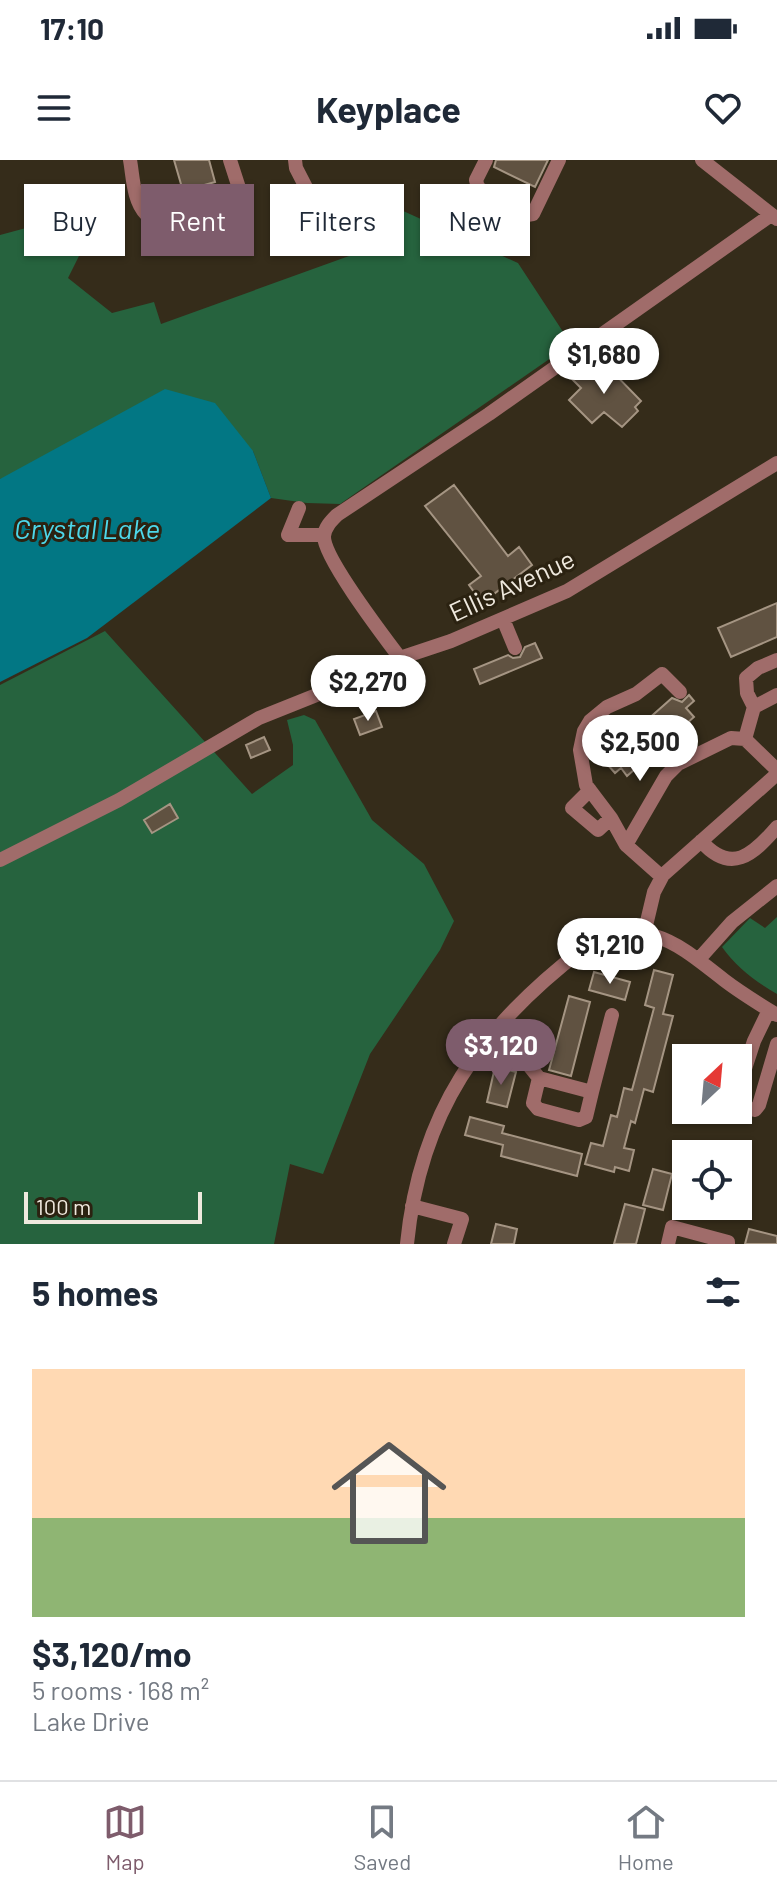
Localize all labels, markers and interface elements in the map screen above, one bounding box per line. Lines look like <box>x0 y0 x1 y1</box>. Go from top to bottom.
text: 17:10 <box>40 10 104 46</box>
icon: menu <box>32 86 76 130</box>
icon: heart <box>701 86 745 130</box>
text: Keyplace <box>316 87 461 130</box>
chip: Buy <box>24 184 125 256</box>
chip: Rent <box>141 184 254 256</box>
chip: Filters <box>270 184 404 256</box>
chip: New <box>420 184 530 256</box>
pin: $1,680 <box>539 328 669 396</box>
text: $1,680 <box>567 338 641 369</box>
water label: Crystal Lake <box>14 511 160 545</box>
street label: Ellis Avenue <box>444 542 579 627</box>
pin: $2,270 <box>303 655 433 723</box>
text: $2,270 <box>329 665 407 696</box>
pin: $2,500 <box>575 715 705 783</box>
text: $2,500 <box>600 725 680 756</box>
pin: $1,210 <box>545 918 675 986</box>
text: $1,210 <box>575 928 645 959</box>
pin: $3,120 <box>436 1019 566 1087</box>
text: $3,120 <box>464 1029 538 1060</box>
north arrow <box>672 1044 752 1124</box>
map controls <box>672 1044 752 1220</box>
button: locate <box>672 1140 752 1220</box>
scale bar <box>24 1188 202 1224</box>
text: 100 m <box>36 1193 91 1219</box>
icon: filters <box>701 1270 745 1314</box>
text: 5 homes <box>32 1272 158 1313</box>
icon: home <box>317 1421 461 1565</box>
text: $3,120/mo <box>32 1633 192 1674</box>
text: 5 rooms · 168 m² <box>32 1674 209 1705</box>
text: Lake Drive <box>32 1705 150 1736</box>
tab: Map <box>103 1800 147 1874</box>
tab: Saved <box>354 1800 411 1874</box>
tab: Home <box>618 1800 674 1874</box>

